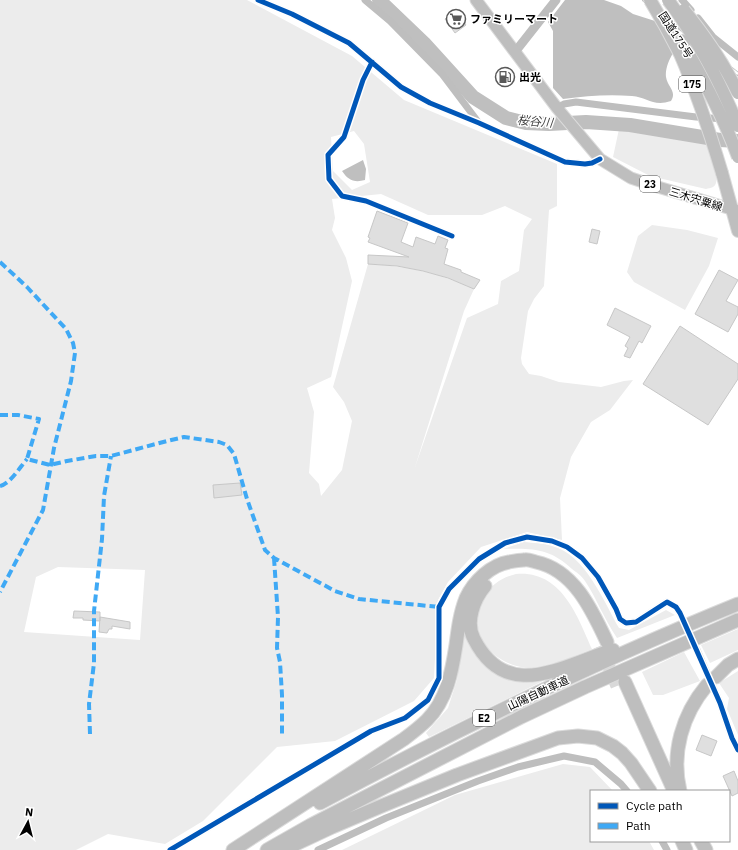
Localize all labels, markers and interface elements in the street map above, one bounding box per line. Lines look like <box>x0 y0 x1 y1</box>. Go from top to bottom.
supermarket icon: ファミリーマート <box>445 8 467 30</box>
street label: 国道175号 <box>656 9 696 61</box>
place label: ファミリーマート <box>470 12 558 26</box>
fuel station icon: 出光 <box>494 66 516 88</box>
place label: 出光 <box>519 70 541 84</box>
road number: 175 <box>679 76 705 92</box>
water label: 桜谷川 <box>516 112 556 130</box>
road number: 23 <box>640 176 660 192</box>
street label: 三木宍粟線 <box>668 184 724 214</box>
street label: 山陽自動車道 <box>505 673 571 713</box>
road number: E2 <box>473 710 495 726</box>
legend <box>590 790 730 842</box>
text: Cycle path <box>626 798 683 813</box>
north arrow <box>8 802 48 842</box>
text: N <box>24 805 34 820</box>
text: Path <box>626 818 651 833</box>

